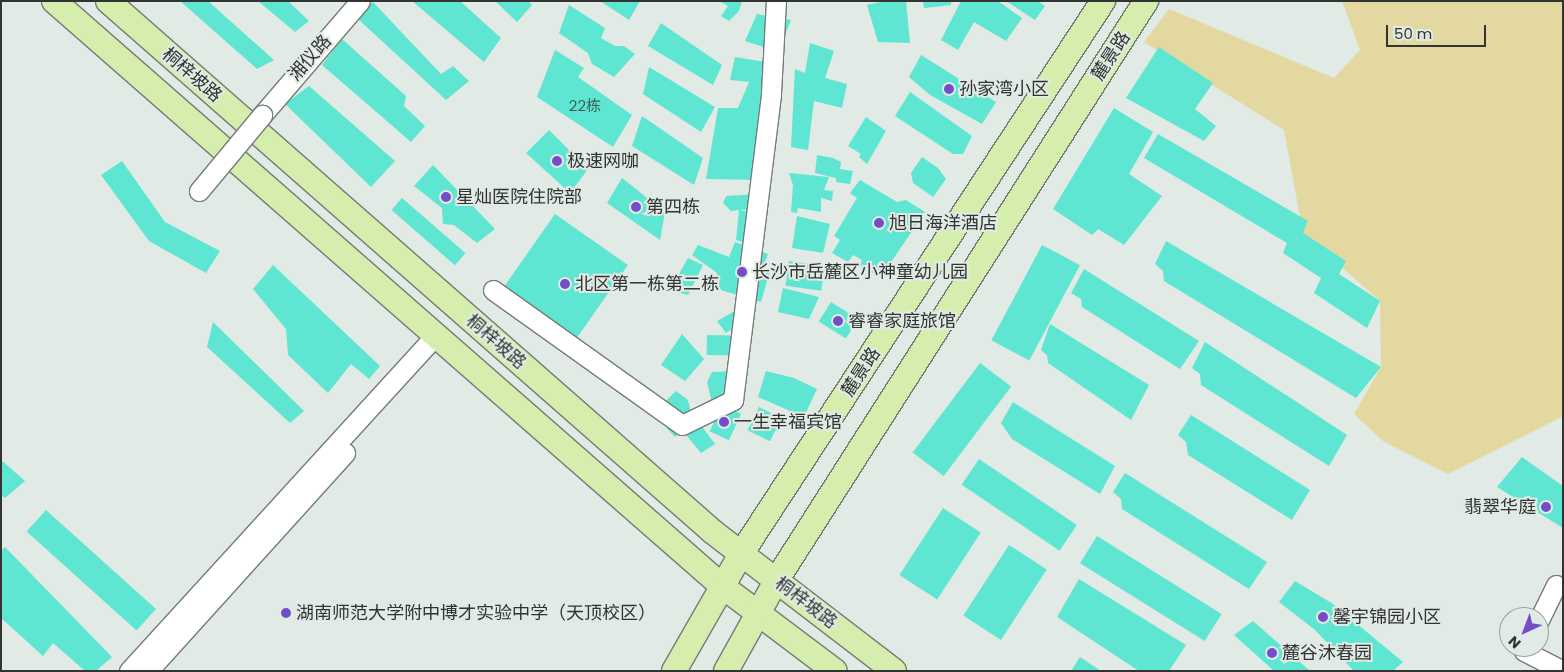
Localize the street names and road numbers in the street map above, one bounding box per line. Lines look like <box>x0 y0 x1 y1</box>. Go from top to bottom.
street label: 麓景路 <box>1087 27 1135 85</box>
street label: 湘仪路 <box>284 31 336 85</box>
street label: 桐梓坡路 <box>158 43 226 107</box>
street label: 桐梓坡路 <box>462 310 530 374</box>
street label: 麓景路 <box>837 343 885 401</box>
street label: 桐梓坡路 <box>771 573 841 633</box>

